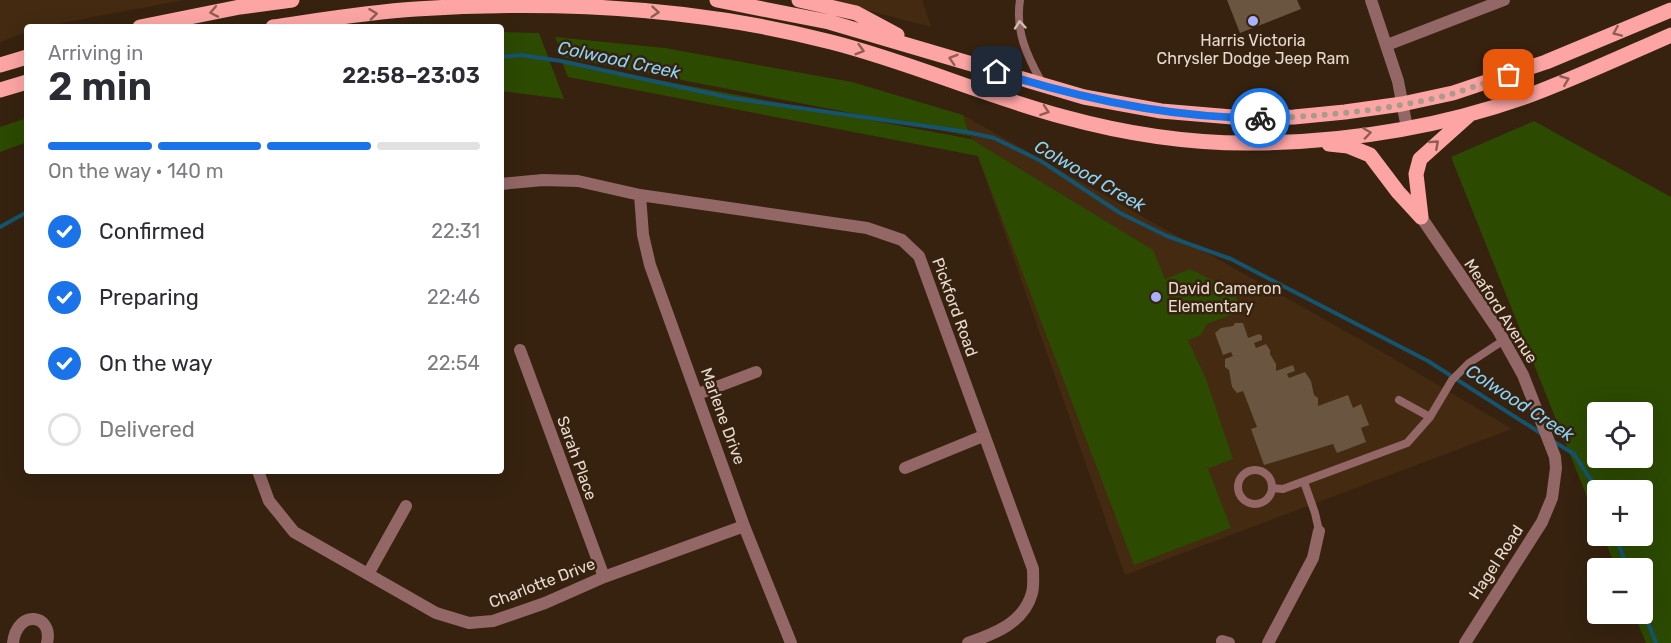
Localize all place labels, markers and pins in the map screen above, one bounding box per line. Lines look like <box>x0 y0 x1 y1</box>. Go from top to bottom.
marker: Harris Victoria Chrysler Dodge Jeep Ram <box>1246 14 1260 28</box>
place label: Harris Victoria Chrysler Dodge Jeep Ram <box>1157 31 1349 68</box>
pin <box>971 46 1022 97</box>
pin <box>1483 49 1534 100</box>
place label: David Cameron Elementary <box>1168 279 1281 316</box>
marker: David Cameron Elementary <box>1149 290 1163 304</box>

